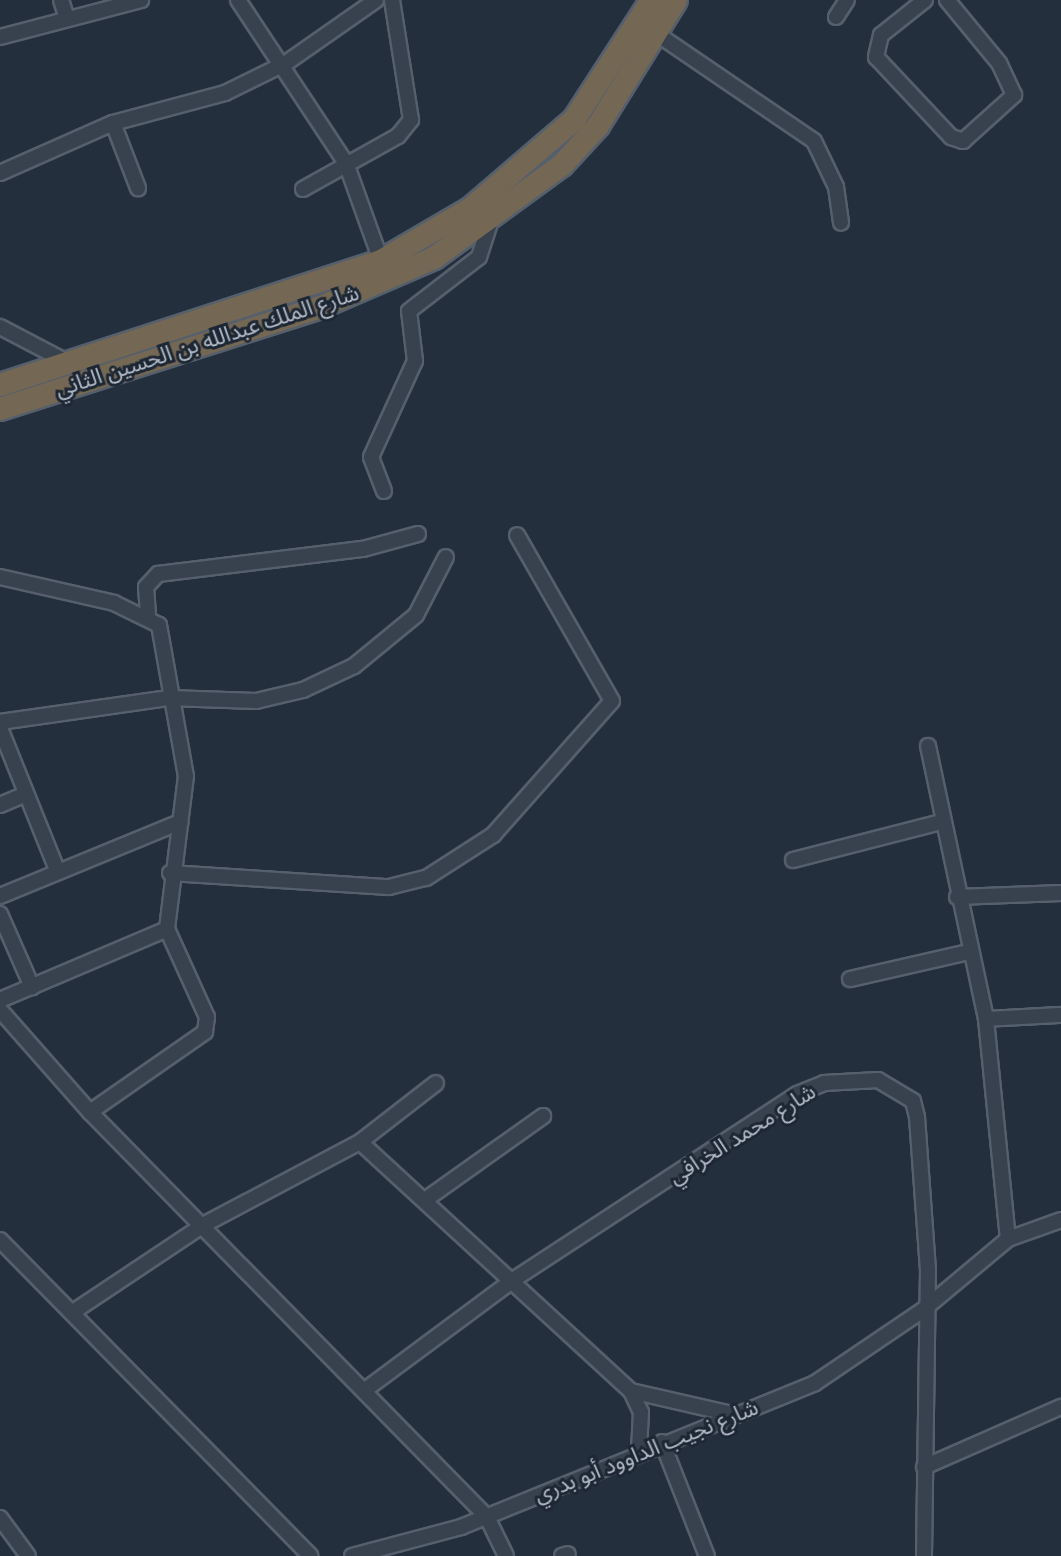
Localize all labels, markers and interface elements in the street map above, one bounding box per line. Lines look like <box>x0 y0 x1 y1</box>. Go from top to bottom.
street label: شارع الملك عبدالله بن الحسين الثاني <box>52 279 362 403</box>
street label: شارع محمد الخرافي <box>664 1078 820 1190</box>
street label: شارع نجيب الداوود أبو بدري <box>530 1394 762 1508</box>

